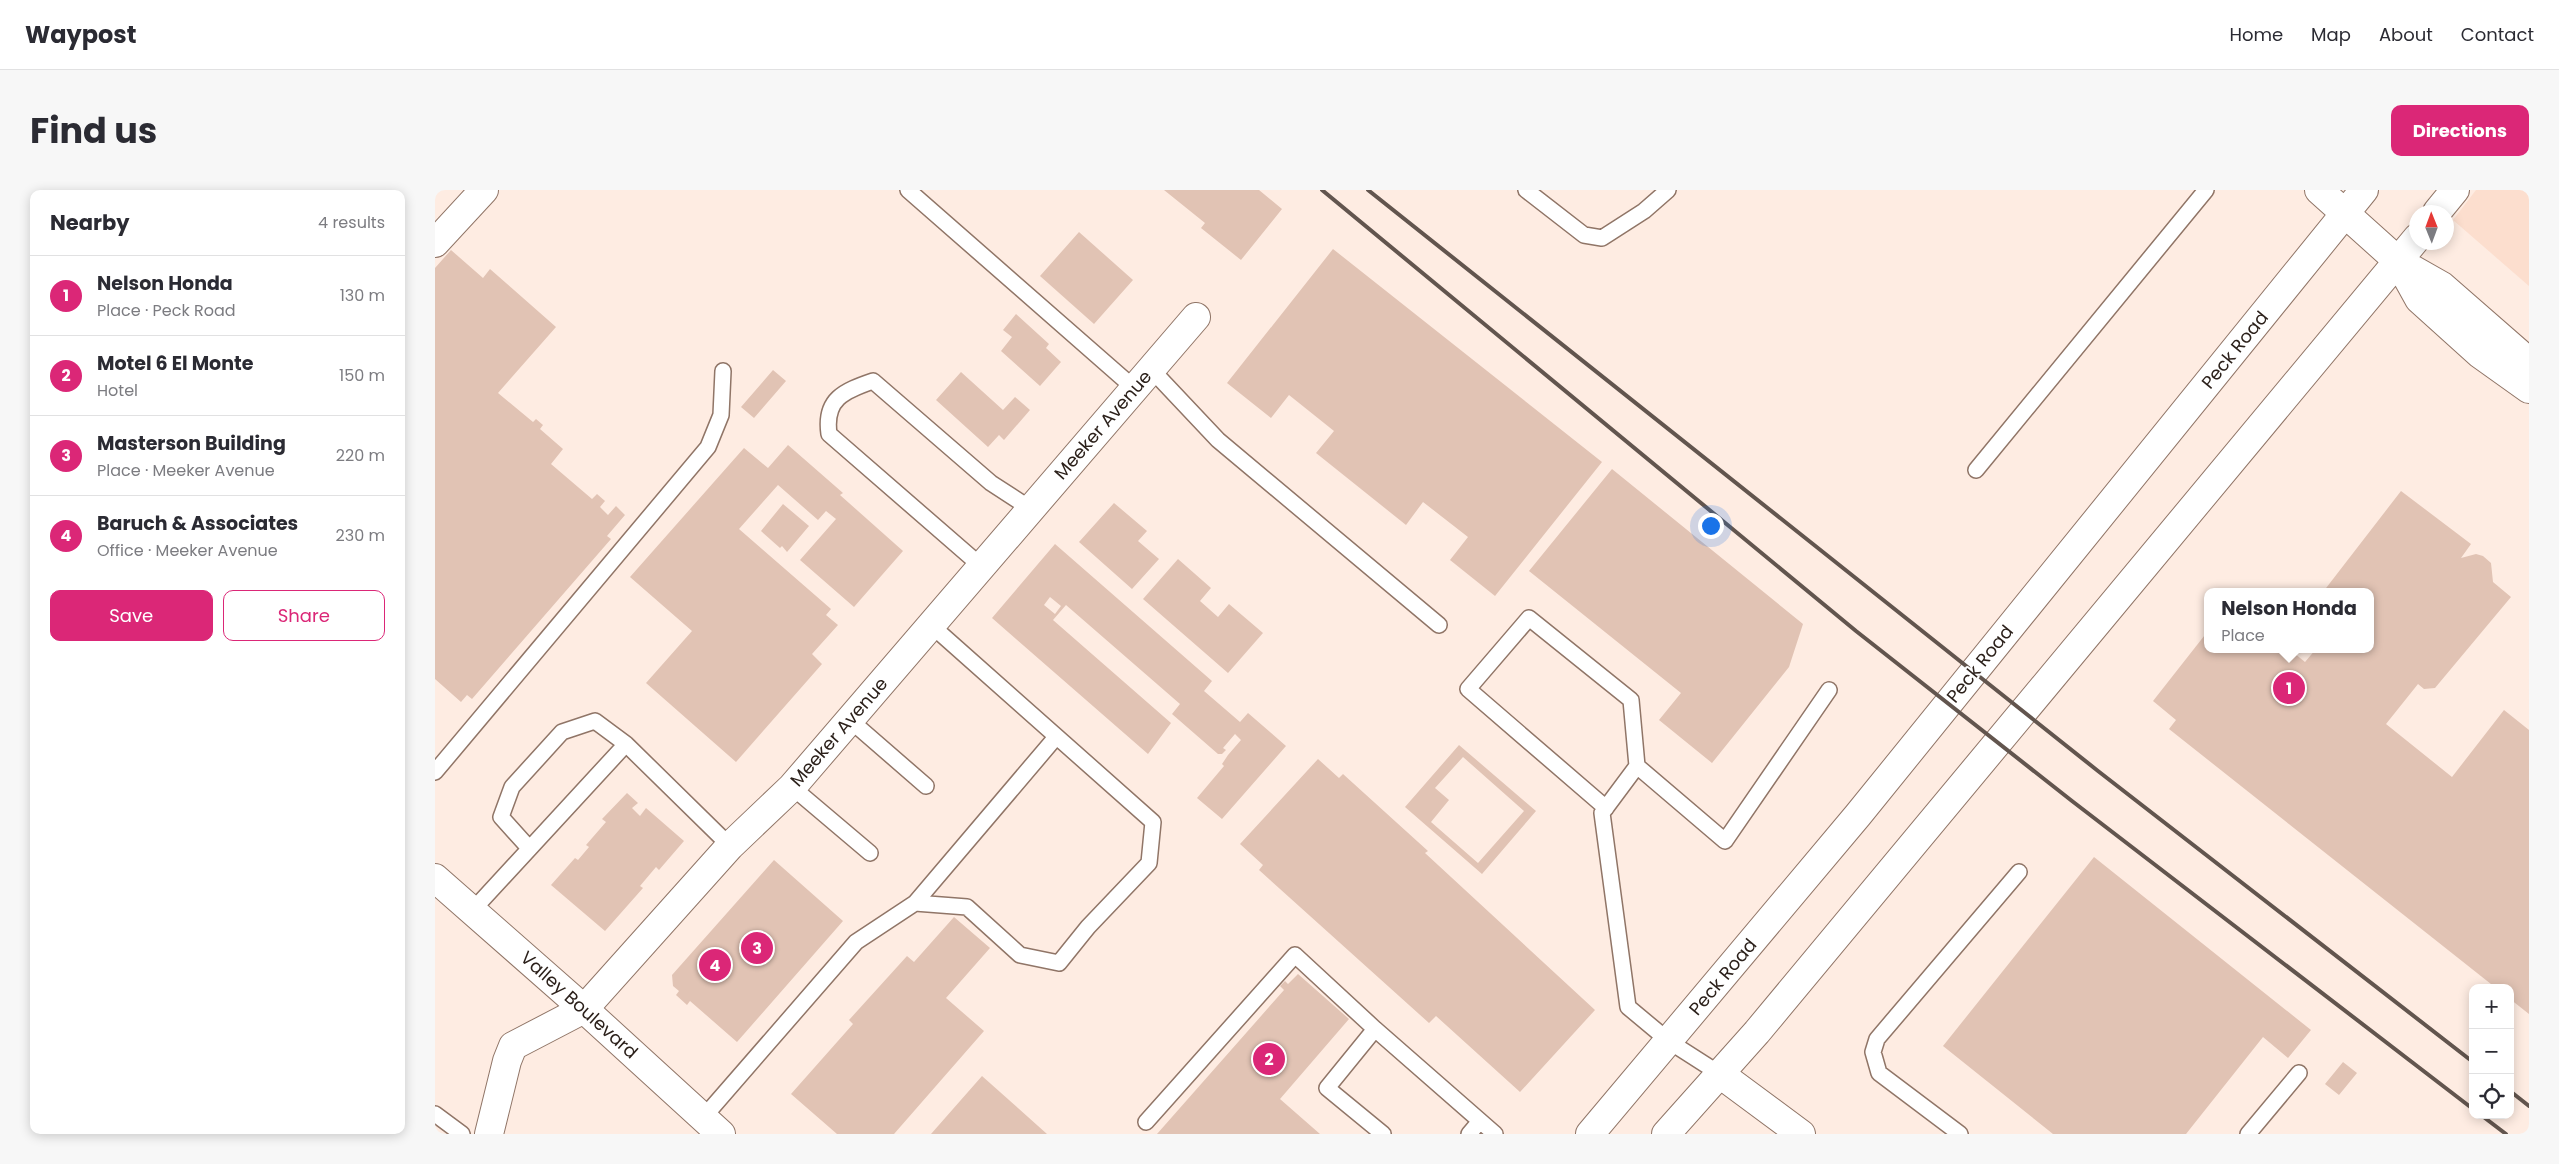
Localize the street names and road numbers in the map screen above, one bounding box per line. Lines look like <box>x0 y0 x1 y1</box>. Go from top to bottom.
street label: Peck Road <box>2196 306 2274 394</box>
street label: Meeker Avenue <box>1048 365 1157 485</box>
street label: Peck Road <box>1941 620 2019 708</box>
street label: Meeker Avenue <box>784 672 893 792</box>
street label: Peck Road <box>1683 933 1762 1020</box>
street label: Valley Boulevard <box>515 945 643 1064</box>

